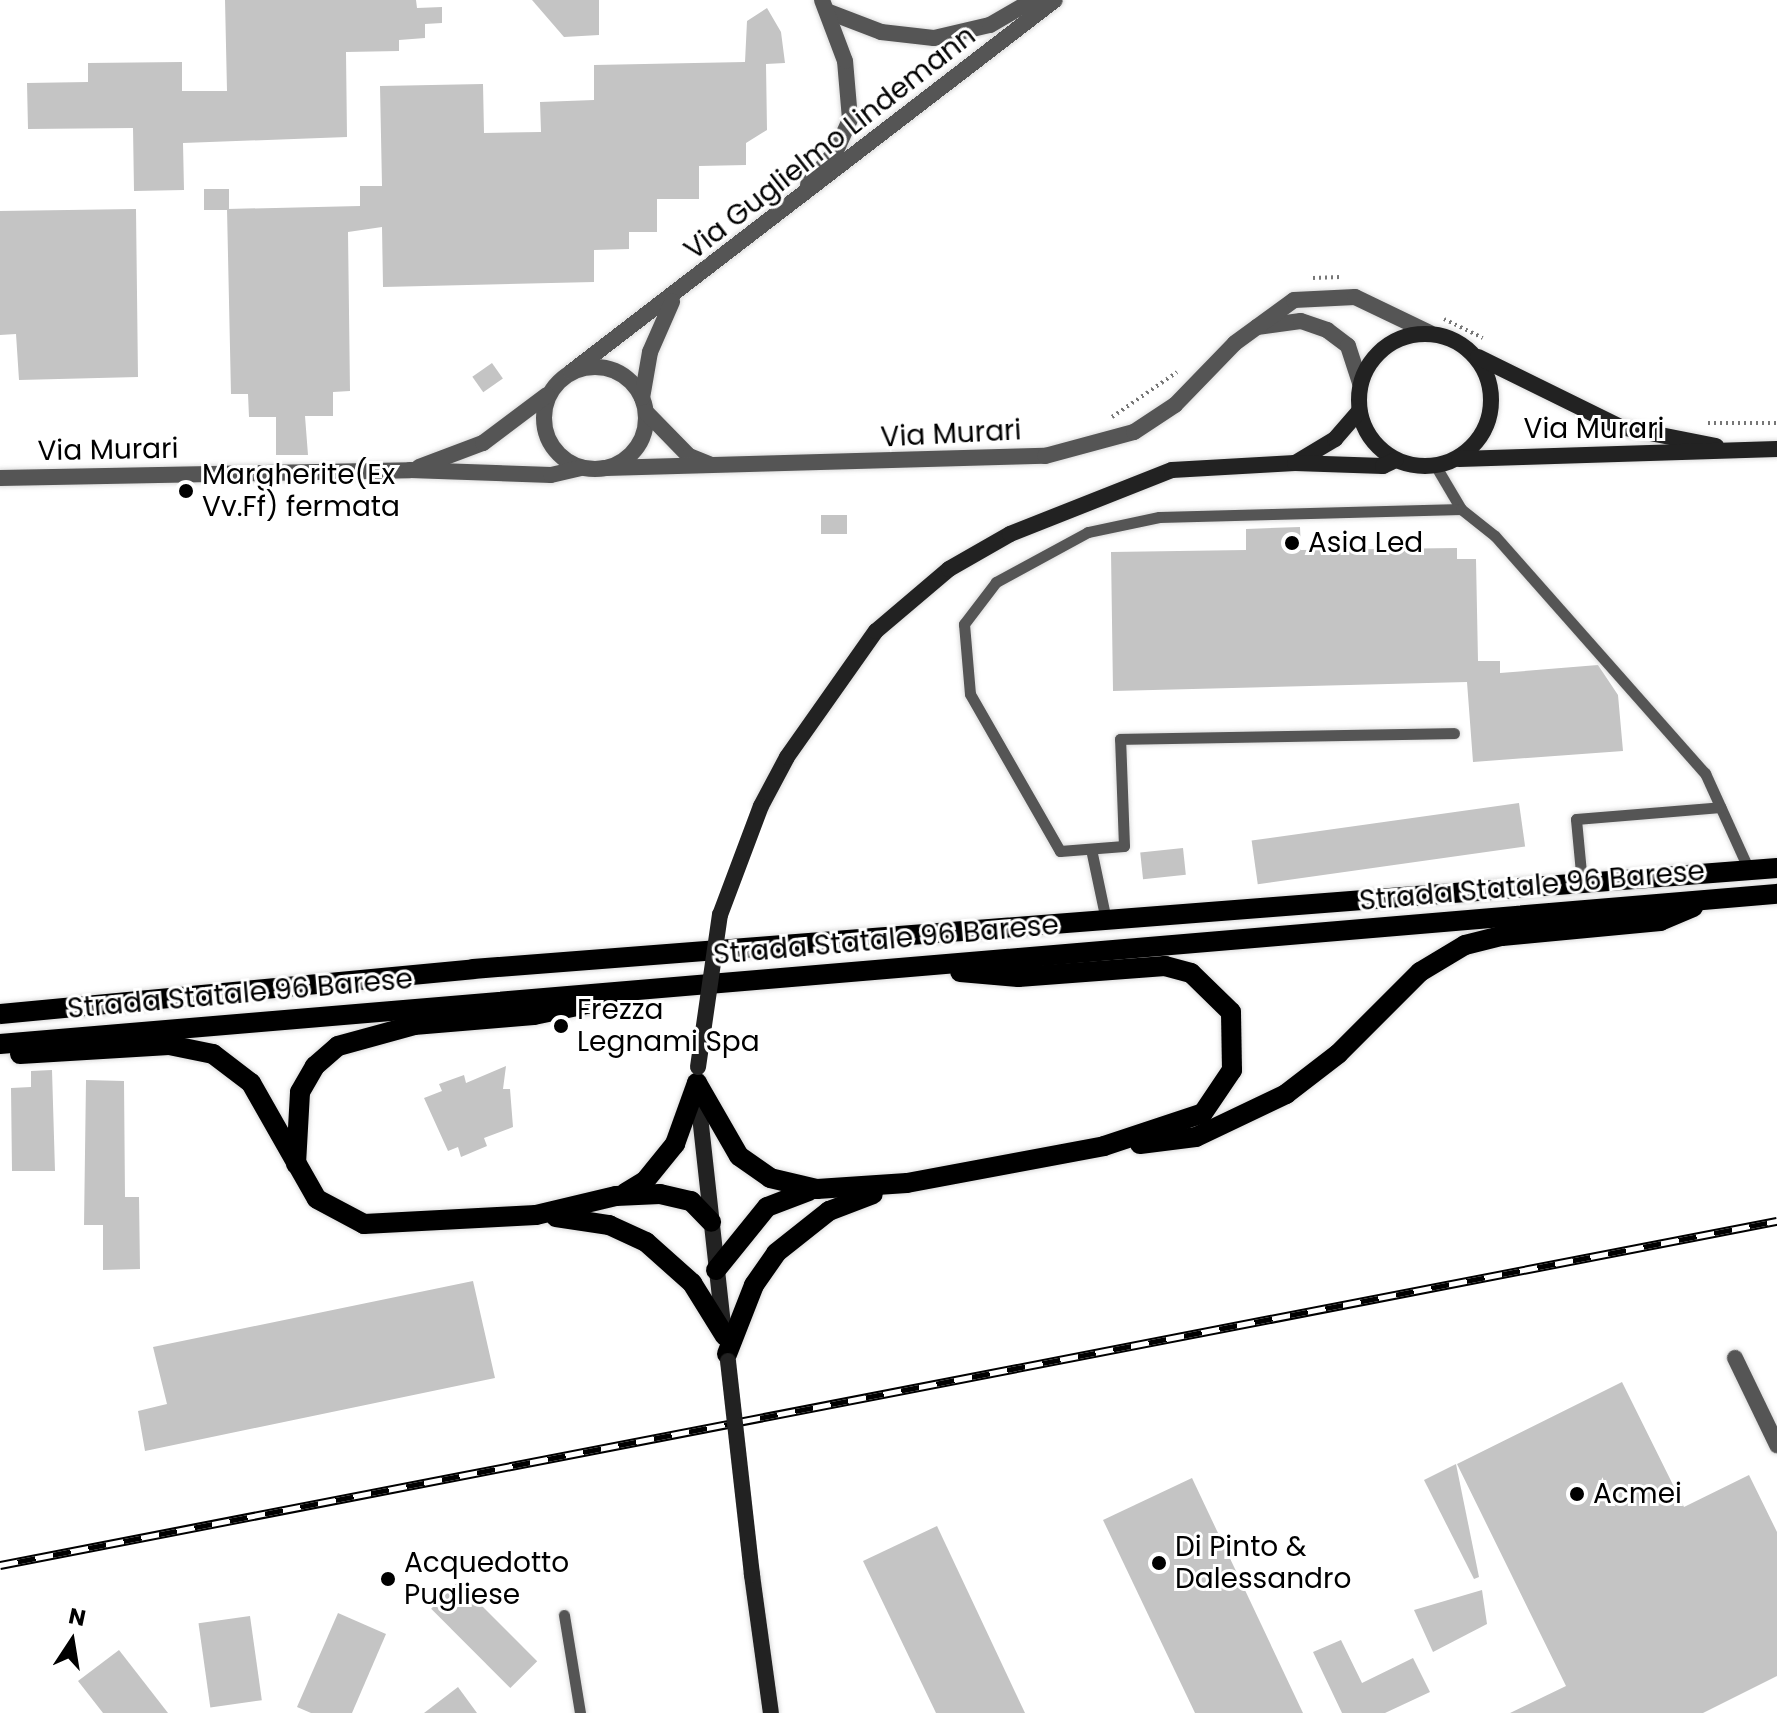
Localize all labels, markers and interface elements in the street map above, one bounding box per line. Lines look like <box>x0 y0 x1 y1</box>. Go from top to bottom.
street label: Via Guglielmo Lindemann <box>678 19 982 267</box>
street label: Via Murari <box>1524 412 1664 446</box>
street label: Via Murari <box>880 414 1022 454</box>
street label: Via Murari <box>37 432 179 468</box>
place label: Margherite(Ex Vv.Ff) fermata <box>202 458 400 524</box>
marker: Margherite(Ex Vv.Ff) fermata <box>177 482 195 500</box>
place label: Asia Led <box>1308 526 1423 560</box>
marker: Asia Led <box>1283 534 1301 552</box>
street label: Strada Statale 96 Barese <box>1358 854 1706 918</box>
street label: Strada Statale 96 Barese <box>712 908 1060 972</box>
street label: Strada Statale 96 Barese <box>66 962 414 1026</box>
place label: Frezza Legnami Spa <box>577 993 760 1059</box>
marker: Frezza Legnami Spa <box>552 1017 570 1035</box>
place label: Acmei <box>1593 1477 1682 1511</box>
marker: Acmei <box>1568 1485 1586 1503</box>
place label: Di Pinto & Dalessandro <box>1175 1530 1351 1596</box>
place label: Acquedotto Pugliese <box>404 1546 569 1612</box>
marker: Di Pinto & Dalessandro <box>1150 1554 1168 1572</box>
marker: Acquedotto Pugliese <box>379 1570 397 1588</box>
text: N <box>66 1600 88 1634</box>
north arrow <box>32 1601 112 1681</box>

